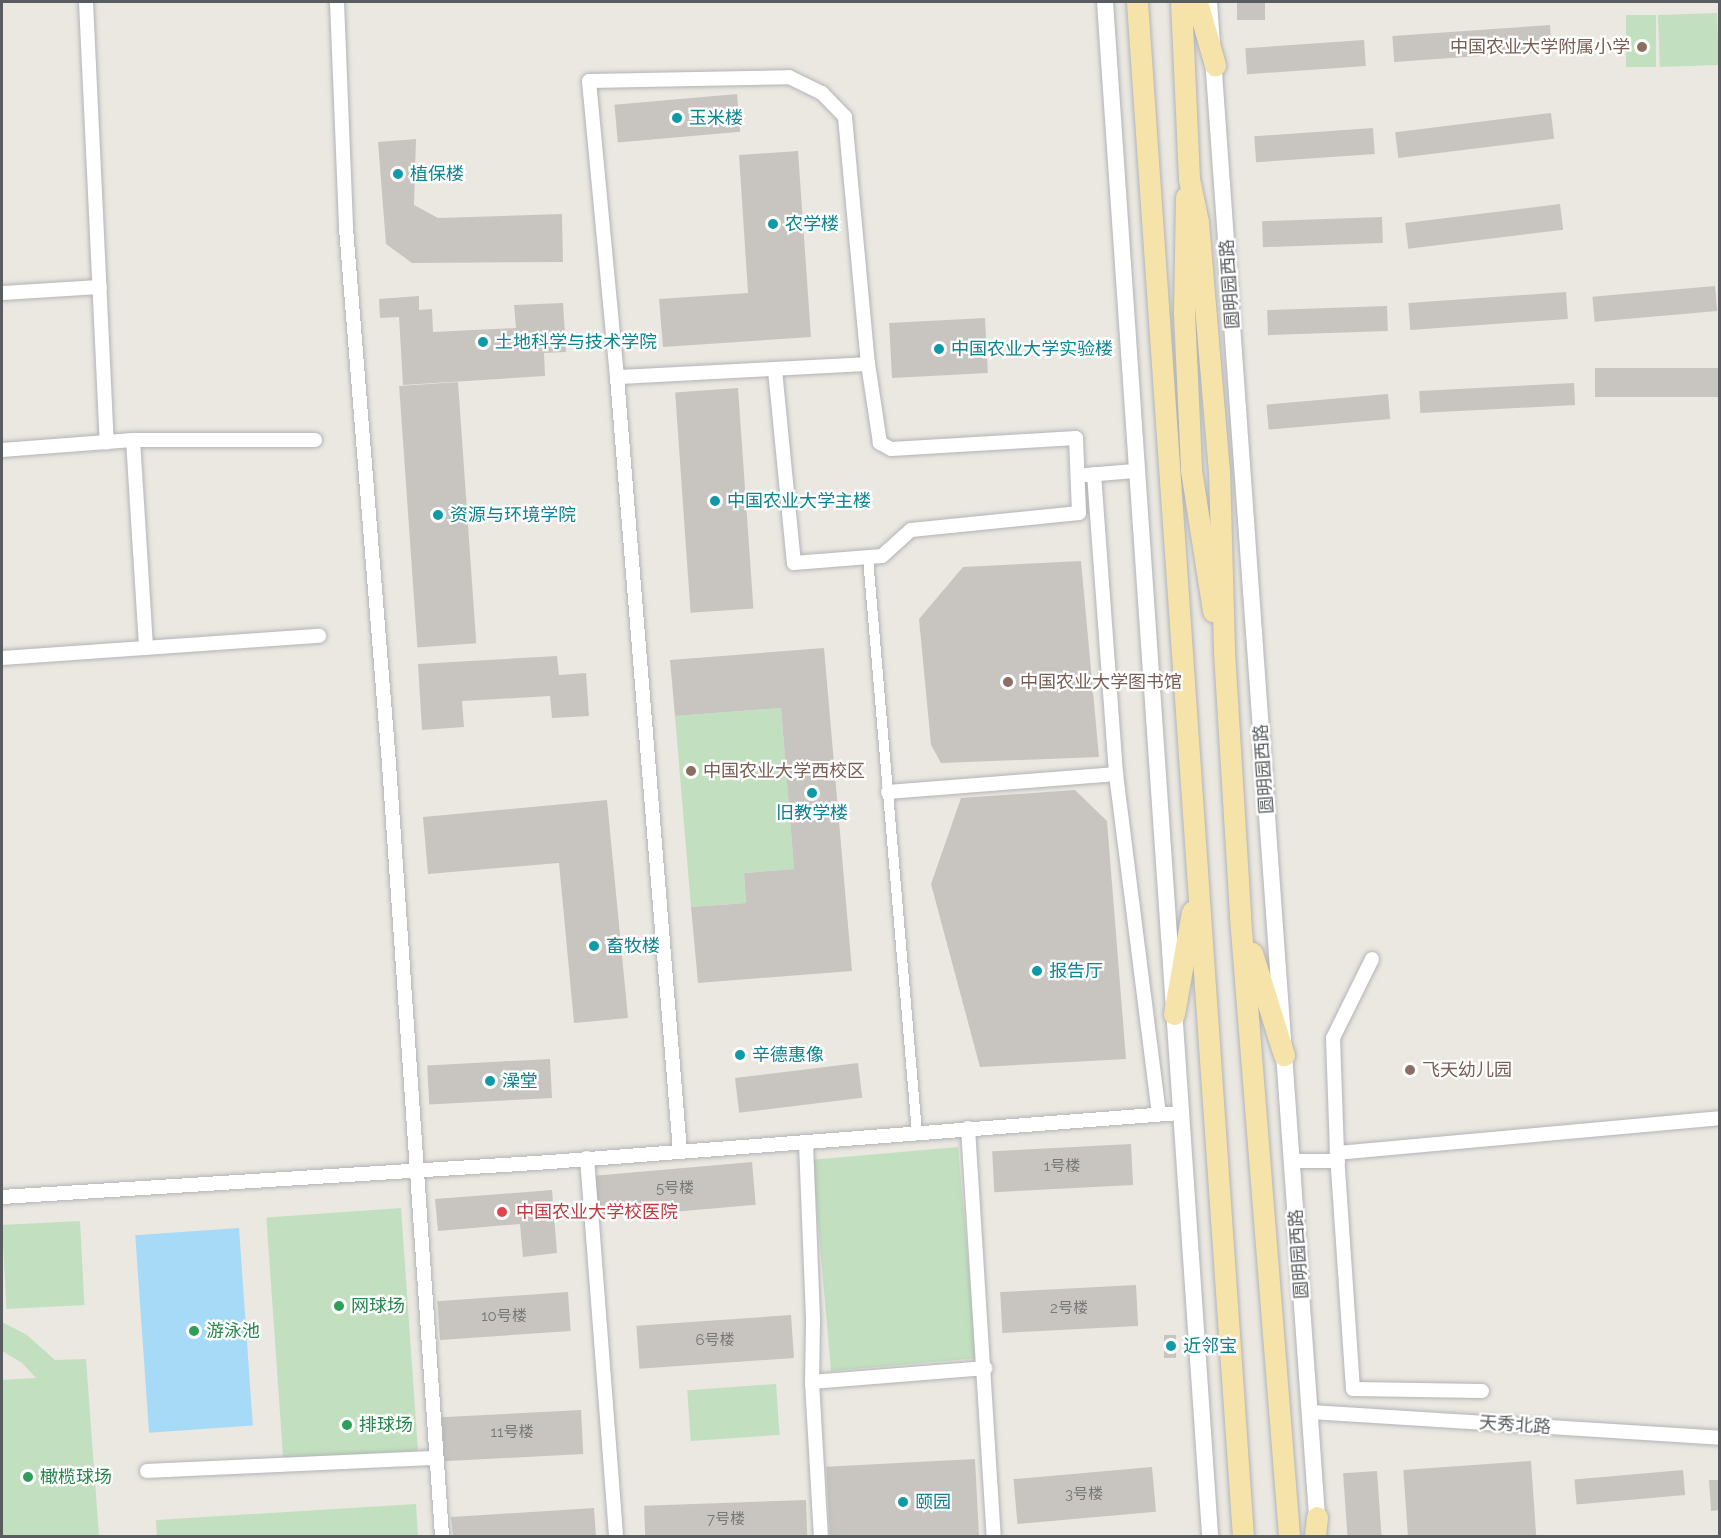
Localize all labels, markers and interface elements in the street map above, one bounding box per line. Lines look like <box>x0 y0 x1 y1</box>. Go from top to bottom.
place label: 中国农业大学附属小学 <box>1450 36 1630 58</box>
marker: 中国农业大学附属小学 <box>1635 40 1649 54</box>
place label: 玉米楼 <box>689 107 743 129</box>
marker: 玉米楼 <box>670 111 684 125</box>
place label: 植保楼 <box>410 163 464 185</box>
marker: 植保楼 <box>391 167 405 181</box>
place label: 农学楼 <box>785 213 839 235</box>
marker: 农学楼 <box>766 217 780 231</box>
street label: 圆明园西路 <box>1216 238 1244 330</box>
place label: 土地科学与技术学院 <box>495 331 657 353</box>
marker: 土地科学与技术学院 <box>476 335 490 349</box>
place label: 中国农业大学实验楼 <box>951 338 1113 360</box>
marker: 中国农业大学实验楼 <box>932 342 946 356</box>
place label: 中国农业大学主楼 <box>727 490 871 512</box>
marker: 中国农业大学主楼 <box>708 494 722 508</box>
place label: 资源与环境学院 <box>450 504 576 526</box>
marker: 资源与环境学院 <box>431 508 445 522</box>
place label: 中国农业大学图书馆 <box>1020 671 1182 693</box>
marker: 中国农业大学图书馆 <box>1001 675 1015 689</box>
street label: 圆明园西路 <box>1250 723 1278 815</box>
place label: 中国农业大学西校区 <box>703 760 865 782</box>
marker: 中国农业大学西校区 <box>684 764 698 778</box>
marker: 旧教学楼 <box>805 786 819 800</box>
place label: 旧教学楼 <box>776 802 848 824</box>
place label: 畜牧楼 <box>606 935 660 957</box>
marker: 畜牧楼 <box>587 939 601 953</box>
place label: 报告厅 <box>1049 960 1103 982</box>
marker: 报告厅 <box>1030 964 1044 978</box>
place label: 辛德惠像 <box>752 1044 824 1066</box>
marker: 辛德惠像 <box>733 1048 747 1062</box>
place label: 飞天幼儿园 <box>1422 1059 1512 1081</box>
marker: 飞天幼儿园 <box>1403 1063 1417 1077</box>
place label: 澡堂 <box>502 1070 538 1092</box>
marker: 澡堂 <box>483 1074 497 1088</box>
house number: 1号楼 <box>1044 1158 1080 1176</box>
house number: 5号楼 <box>656 1180 694 1198</box>
place label: 中国农业大学校医院 <box>516 1201 678 1223</box>
marker: 中国农业大学校医院 <box>493 1203 511 1221</box>
street label: 圆明园西路 <box>1285 1208 1313 1300</box>
place label: 网球场 <box>351 1295 405 1317</box>
marker: 网球场 <box>332 1299 346 1313</box>
house number: 2号楼 <box>1050 1300 1088 1318</box>
house number: 10号楼 <box>481 1308 527 1326</box>
place label: 游泳池 <box>206 1320 260 1342</box>
marker: 游泳池 <box>187 1324 201 1338</box>
house number: 6号楼 <box>695 1332 735 1350</box>
place label: 近邻宝 <box>1183 1335 1237 1357</box>
marker: 近邻宝 <box>1164 1339 1178 1353</box>
street label: 天秀北路 <box>1478 1412 1552 1438</box>
place label: 排球场 <box>359 1414 413 1436</box>
marker: 排球场 <box>340 1418 354 1432</box>
house number: 11号楼 <box>491 1424 533 1442</box>
place label: 橄榄球场 <box>40 1466 112 1488</box>
marker: 橄榄球场 <box>21 1470 35 1484</box>
house number: 3号楼 <box>1065 1486 1103 1504</box>
place label: 颐园 <box>915 1491 951 1513</box>
marker: 颐园 <box>896 1495 910 1509</box>
house number: 7号楼 <box>707 1511 745 1529</box>

